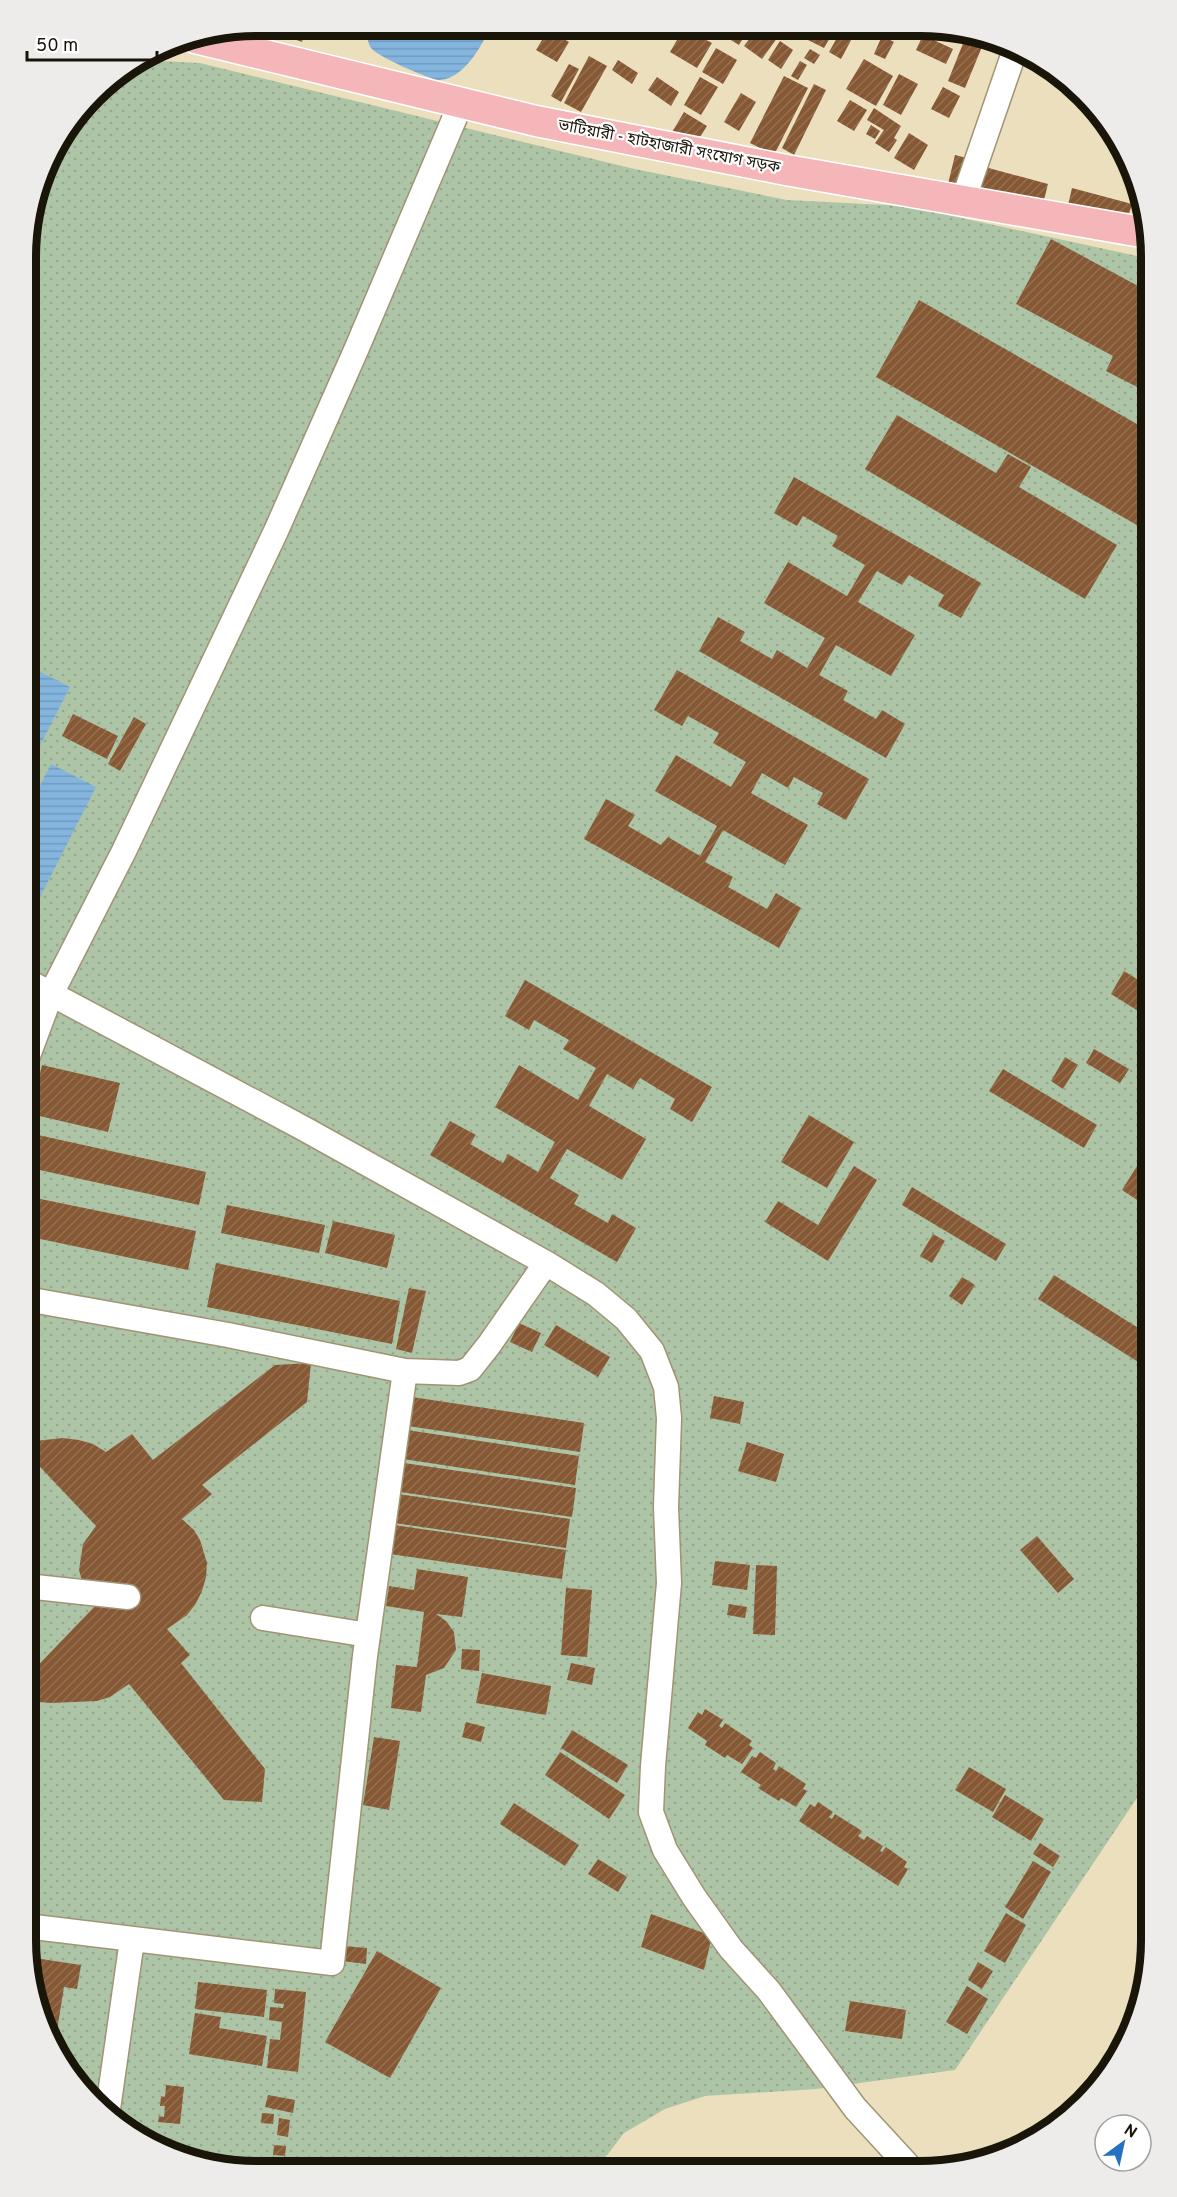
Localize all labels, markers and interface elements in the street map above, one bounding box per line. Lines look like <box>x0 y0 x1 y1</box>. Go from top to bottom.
scale bar <box>27 24 158 62</box>
text: 50 m <box>36 35 78 58</box>
street label: ভাটিয়ারী - হাটহাজারী সংযোগ সড়ক <box>555 114 783 179</box>
north arrow <box>1093 2113 1153 2173</box>
text: N <box>1120 2121 1140 2144</box>

